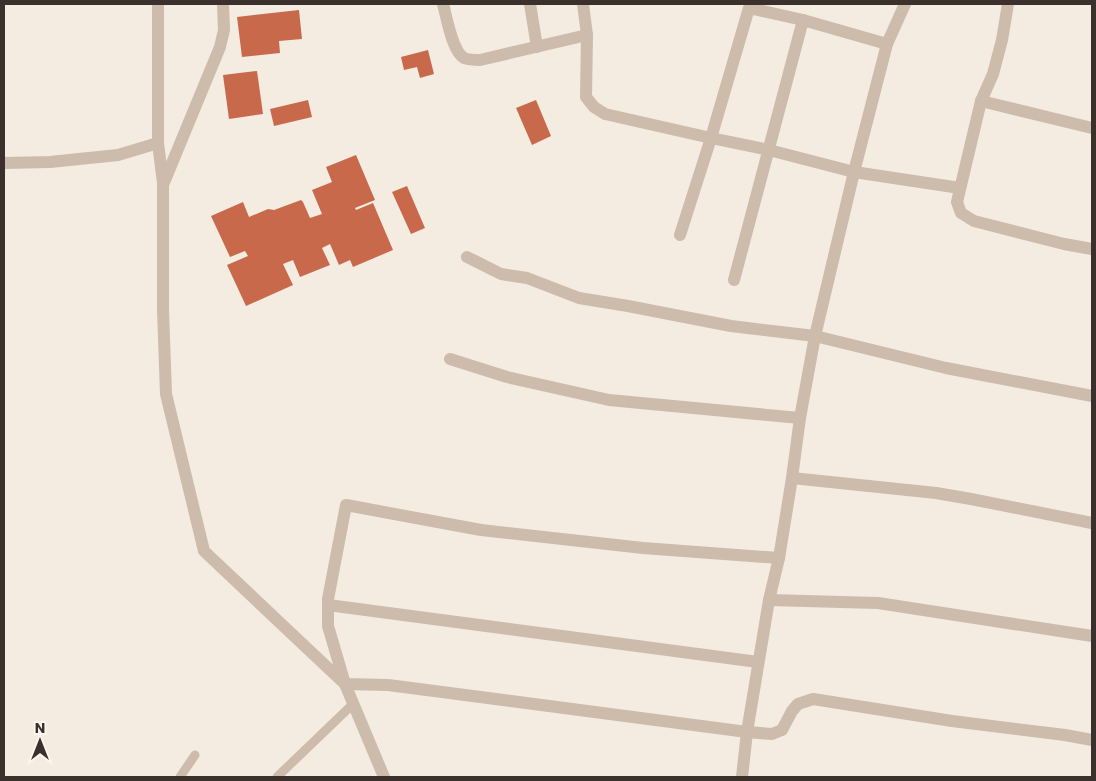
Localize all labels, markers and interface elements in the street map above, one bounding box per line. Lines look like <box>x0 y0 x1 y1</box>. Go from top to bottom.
north arrow <box>15 716 65 766</box>
text: N <box>35 718 45 738</box>

